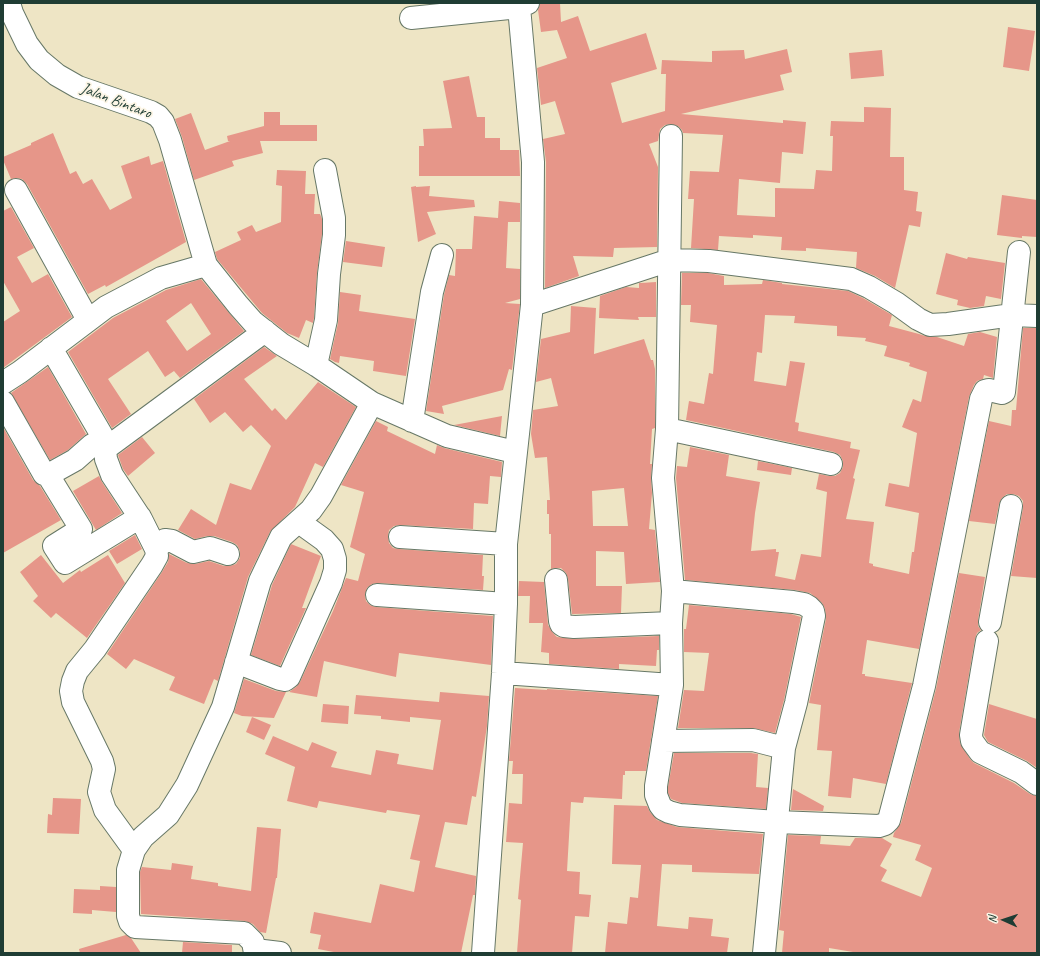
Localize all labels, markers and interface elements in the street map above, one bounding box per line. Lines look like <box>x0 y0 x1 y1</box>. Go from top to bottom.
street label: Jalan Bintaro <box>78 79 154 123</box>
north arrow <box>984 900 1024 940</box>
text: N <box>985 916 999 923</box>

